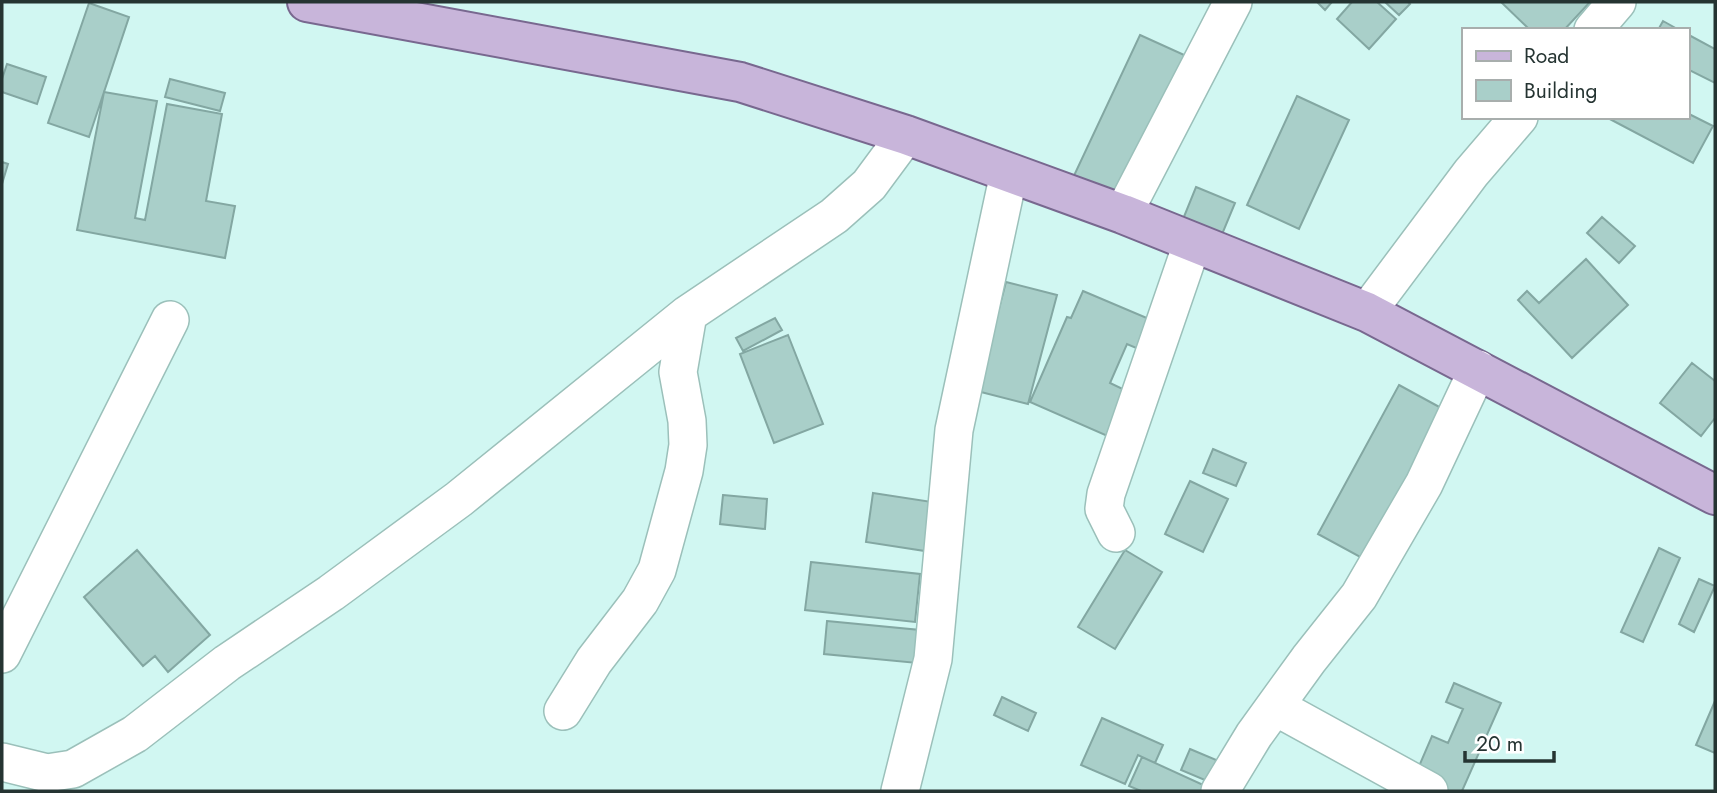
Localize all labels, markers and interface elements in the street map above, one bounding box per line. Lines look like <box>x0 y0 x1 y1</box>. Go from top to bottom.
legend <box>1462 28 1689 119</box>
text: Road <box>1524 41 1569 71</box>
text: Building <box>1524 76 1597 106</box>
scale bar <box>1465 720 1554 764</box>
text: 20 m <box>1476 729 1523 759</box>

